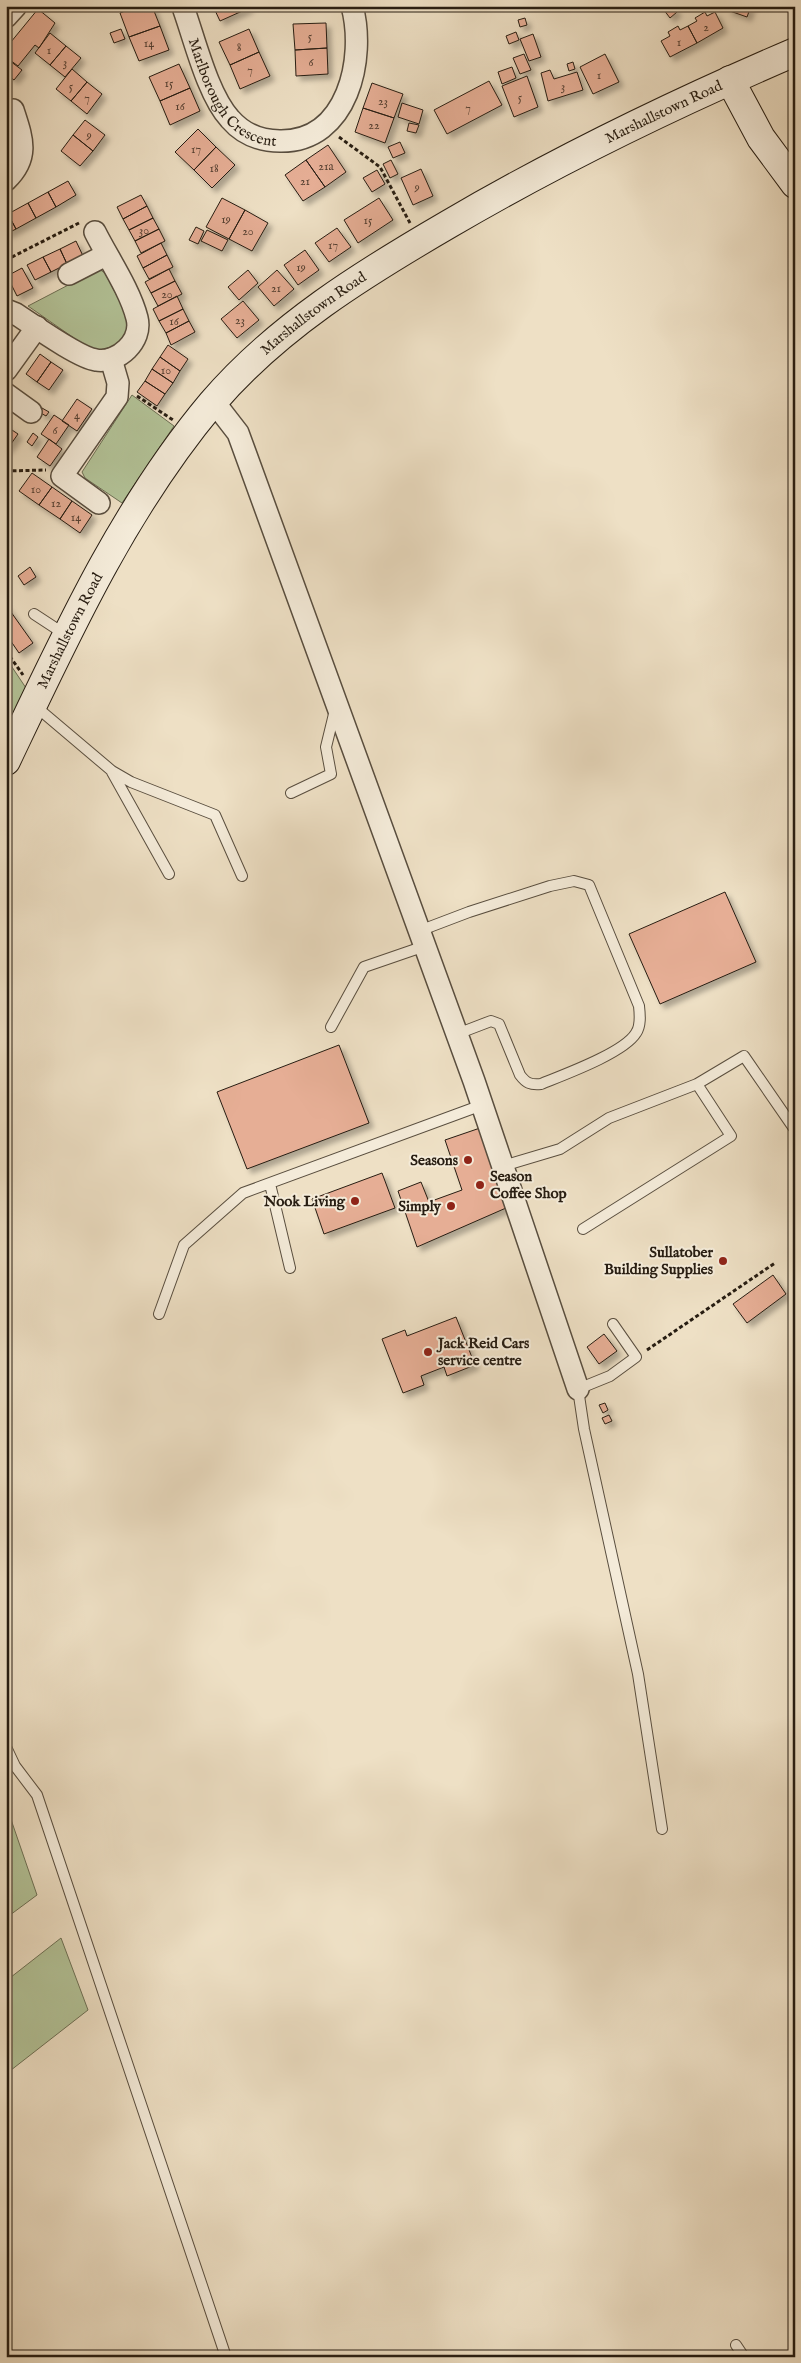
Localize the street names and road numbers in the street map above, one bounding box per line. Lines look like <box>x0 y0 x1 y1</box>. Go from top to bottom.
street label: Marlborough Crescent <box>184 36 277 151</box>
street label: Marshallstown Road <box>602 76 726 148</box>
street label: Marshallstown Road <box>257 267 371 359</box>
street label: Marshallstown Road <box>33 569 108 692</box>

